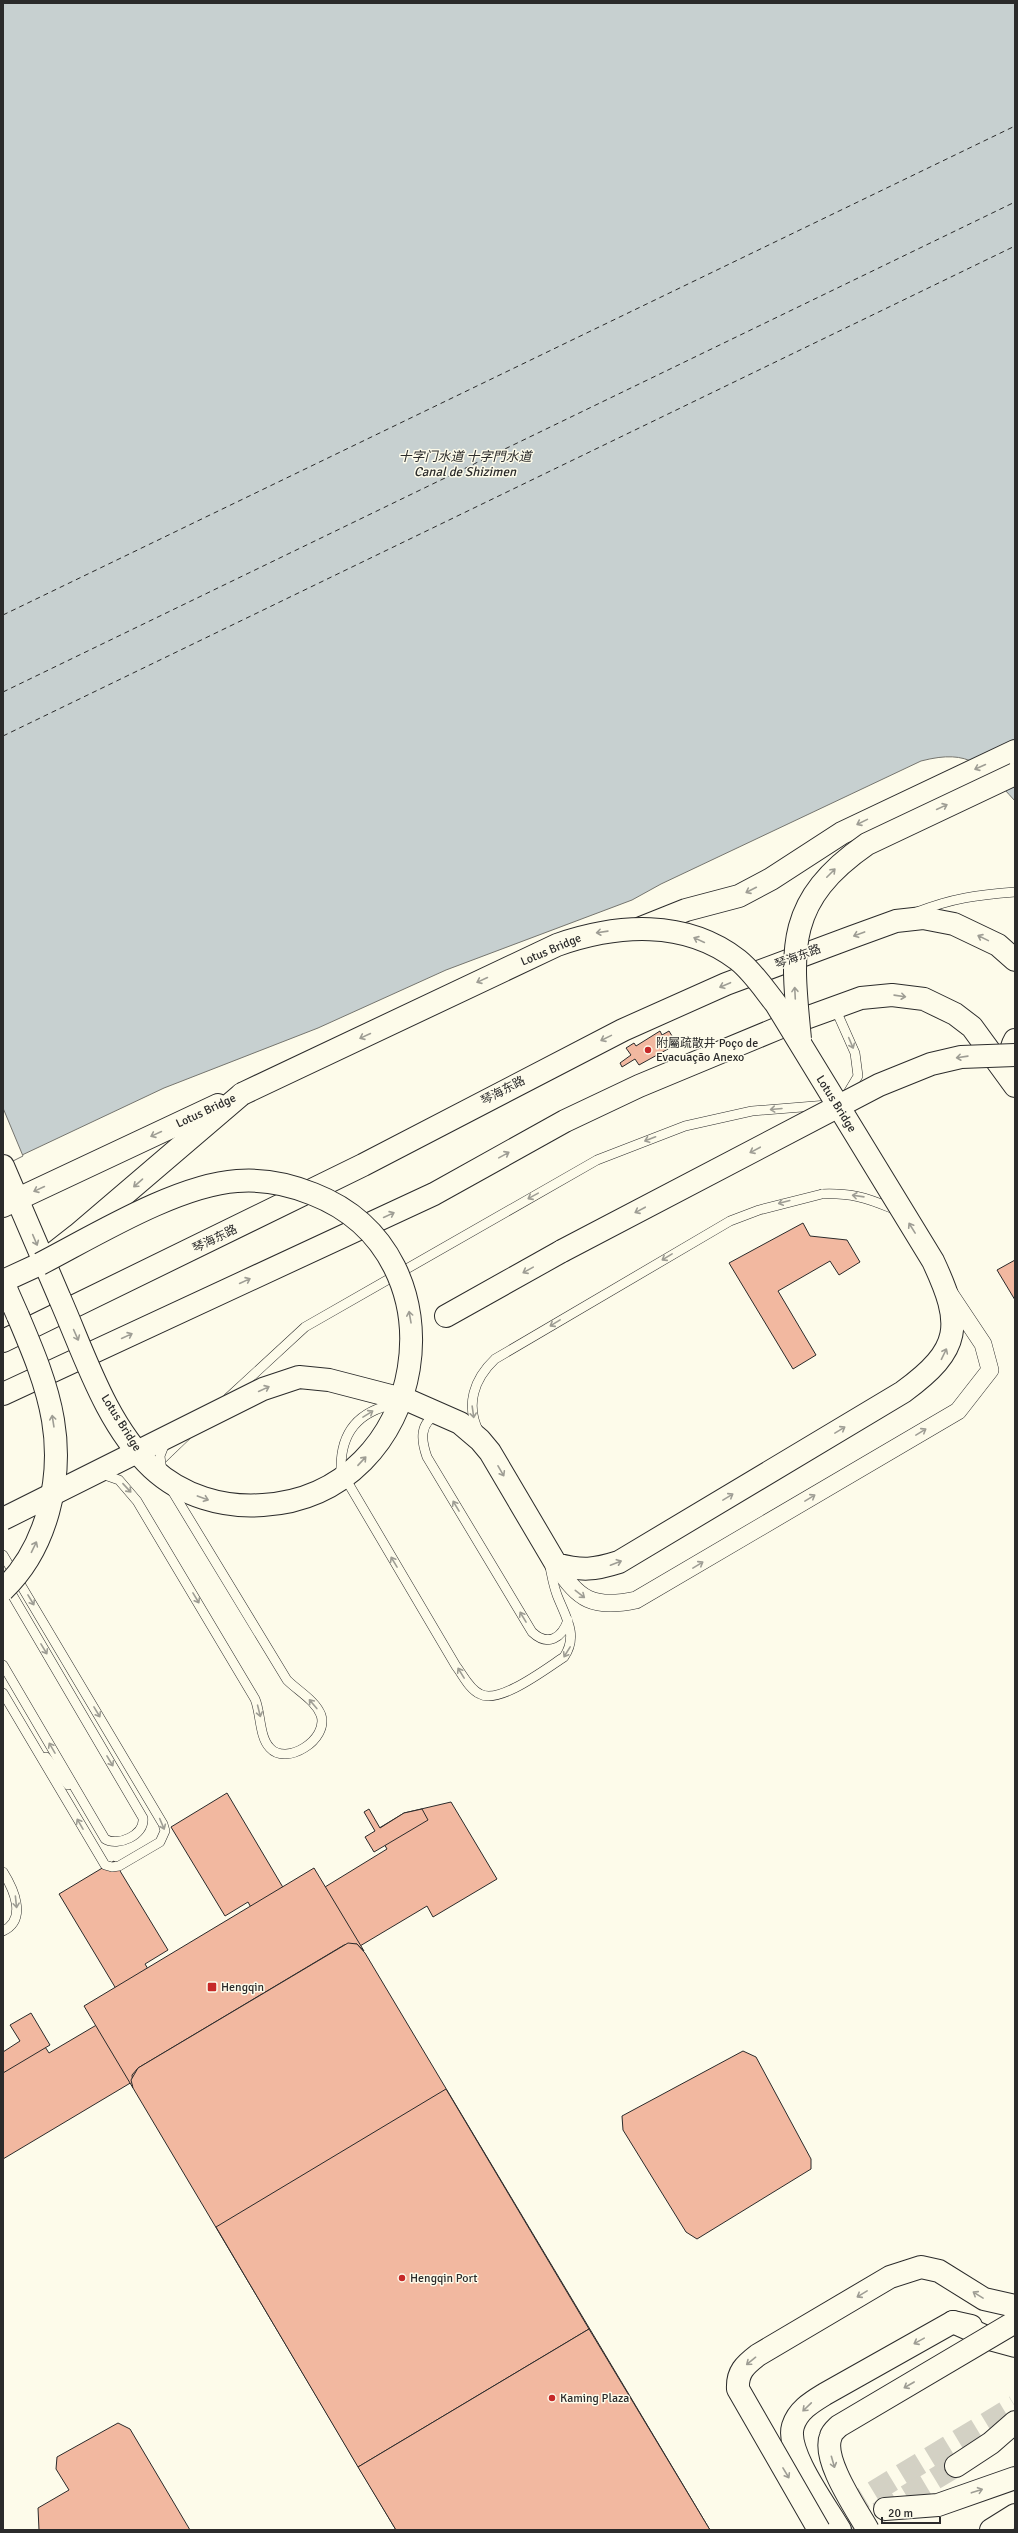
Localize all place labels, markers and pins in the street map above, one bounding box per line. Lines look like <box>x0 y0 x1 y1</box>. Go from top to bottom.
place label: 附屬疏散井 Poço de Evacuação Anexo <box>656 1036 758 1065</box>
marker: 附屬疏散井 Poço de Evacuação Anexo <box>643 1045 653 1055</box>
place label: Hengqin <box>221 1980 264 1995</box>
marker: Hengqin <box>206 1981 218 1993</box>
place label: Hengqin Port <box>410 2271 477 2286</box>
marker: Hengqin Port <box>397 2273 407 2283</box>
place label: Kaming Plaza <box>560 2391 629 2406</box>
marker: Kaming Plaza <box>547 2393 557 2403</box>

